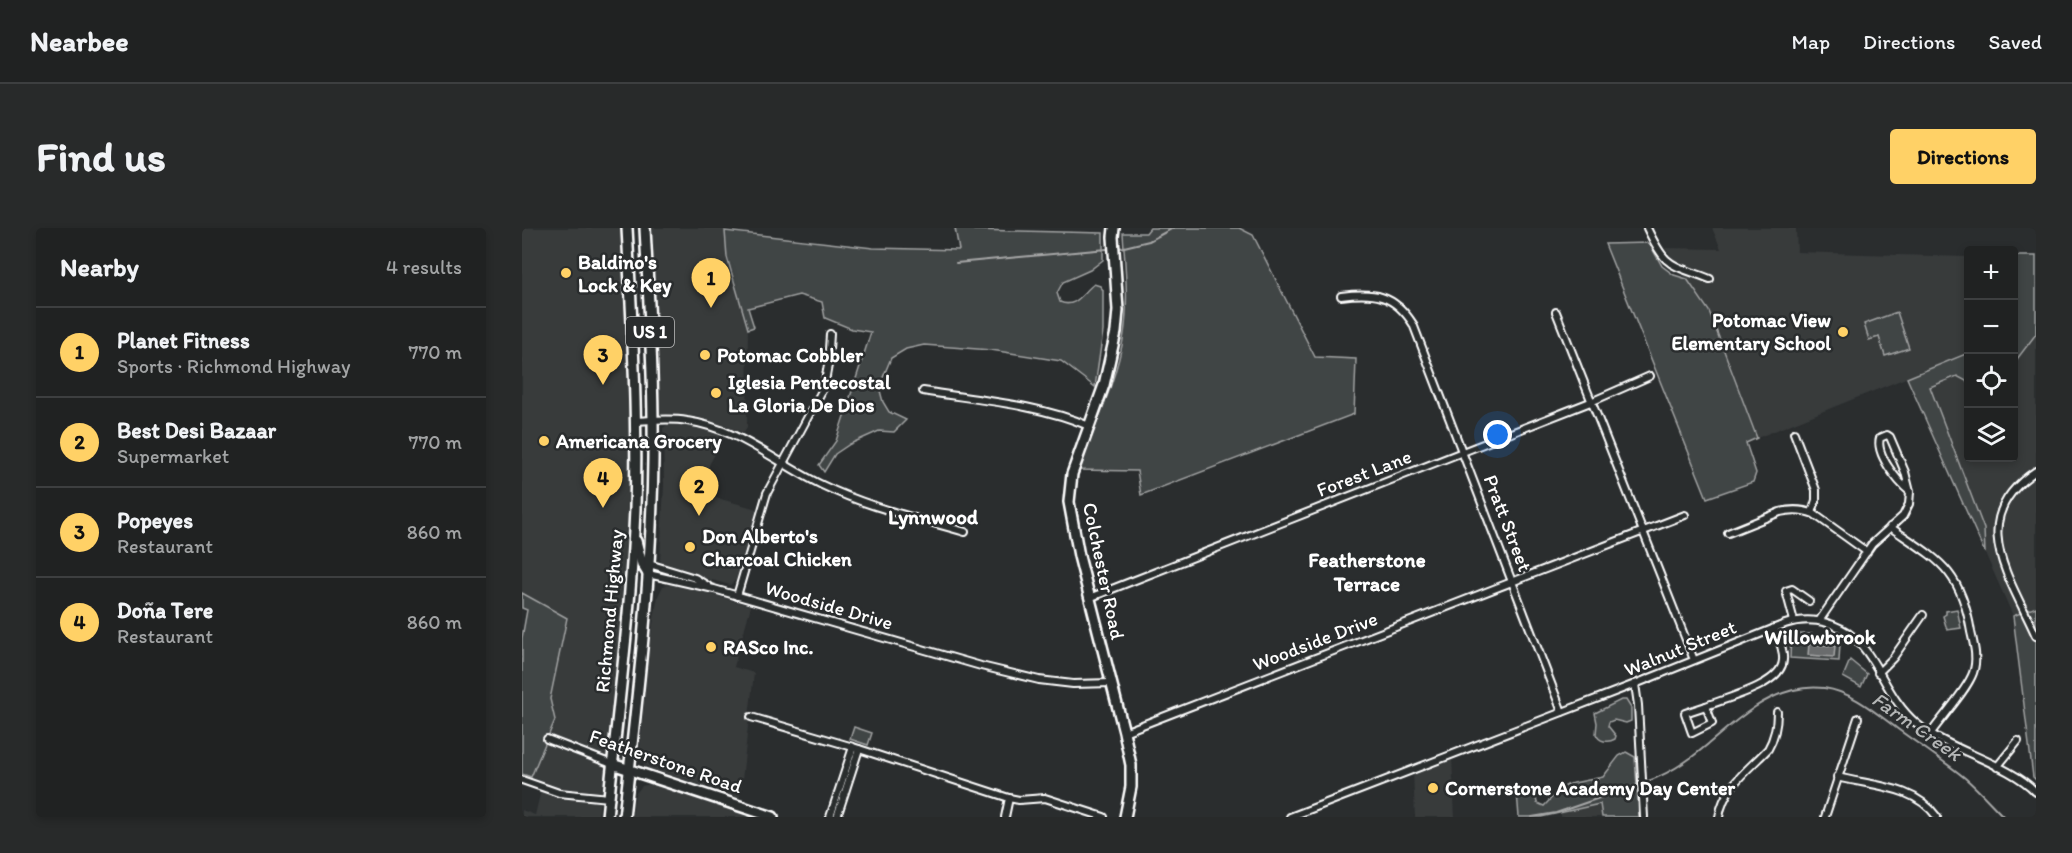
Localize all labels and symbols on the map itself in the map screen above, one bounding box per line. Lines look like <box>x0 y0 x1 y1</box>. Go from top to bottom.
place label: Baldino's Lock & Key <box>578 250 672 298</box>
pin: 1 <box>692 259 730 308</box>
marker: Baldino's Lock & Key <box>559 266 573 280</box>
place label: Potomac View Elementary School <box>1672 308 1831 356</box>
road number: US 1 <box>626 317 674 347</box>
marker: Potomac View Elementary School <box>1836 325 1850 339</box>
pin: 3 <box>584 336 622 385</box>
place label: Potomac Cobbler <box>717 343 864 367</box>
marker: Potomac Cobbler <box>698 348 712 362</box>
place label: Iglesia Pentecostal La Gloria De Dios <box>728 370 891 417</box>
marker: Iglesia Pentecostal La Gloria De Dios <box>709 386 723 400</box>
your location <box>1483 420 1512 449</box>
place label: Americana Grocery <box>555 429 722 454</box>
marker: Americana Grocery <box>537 434 551 448</box>
street label: Forest Lane <box>1313 444 1415 502</box>
pin: 4 <box>584 458 622 508</box>
pin: 2 <box>680 466 718 516</box>
street label: Pratt Street <box>1479 471 1537 575</box>
street label: Colchester Road <box>1078 500 1130 642</box>
district label: Lynnwood <box>888 504 979 530</box>
place label: Don Alberto's Charcoal Chicken <box>702 524 852 571</box>
street label: Richmond Highway <box>590 528 628 694</box>
marker: Don Alberto's Charcoal Chicken <box>683 540 697 554</box>
district label: Featherstone Terrace <box>1308 547 1426 596</box>
street label: Woodside Drive <box>762 575 896 635</box>
street label: Woodside Drive <box>1249 606 1381 676</box>
street label: Walnut Street <box>1620 615 1740 681</box>
district label: Willowbrook <box>1764 624 1877 649</box>
place label: RASco Inc. <box>723 635 813 659</box>
marker: RASco Inc. <box>704 640 718 654</box>
water label: Farm Creek <box>1867 686 1968 767</box>
street label: Featherstone Road <box>586 724 746 798</box>
place label: Cornerstone Academy Day Center <box>1445 776 1736 801</box>
marker: Cornerstone Academy Day Center <box>1426 781 1440 795</box>

